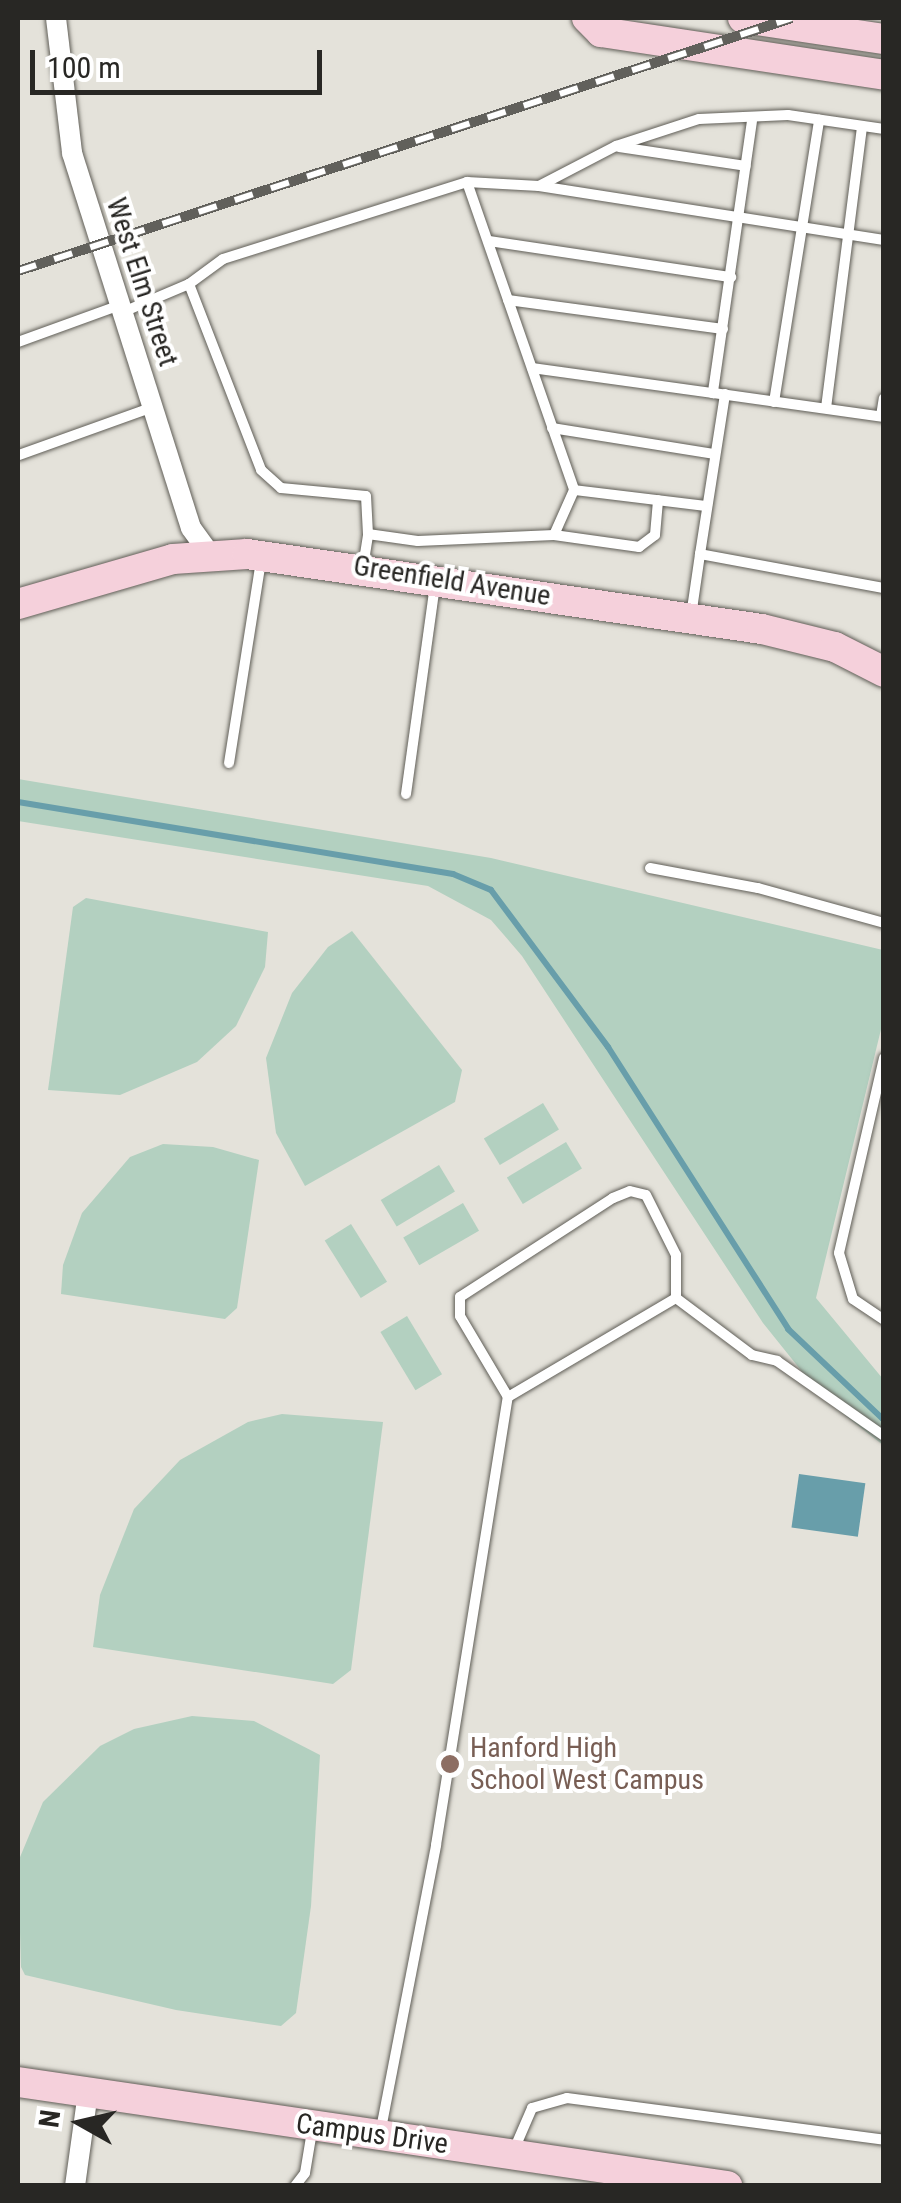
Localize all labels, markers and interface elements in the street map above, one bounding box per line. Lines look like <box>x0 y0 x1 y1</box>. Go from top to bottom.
scale bar <box>35 30 328 92</box>
text: 100 m <box>47 50 121 85</box>
street label: West Elm Street <box>99 194 185 370</box>
street label: Greenfield Avenue <box>351 549 553 613</box>
place label: Hanford High School West Campus <box>470 1731 704 1797</box>
marker: Hanford High School West Campus <box>439 1753 461 1775</box>
north arrow <box>30 2073 130 2173</box>
street label: Campus Drive <box>294 2107 450 2161</box>
text: N <box>32 2108 67 2130</box>

